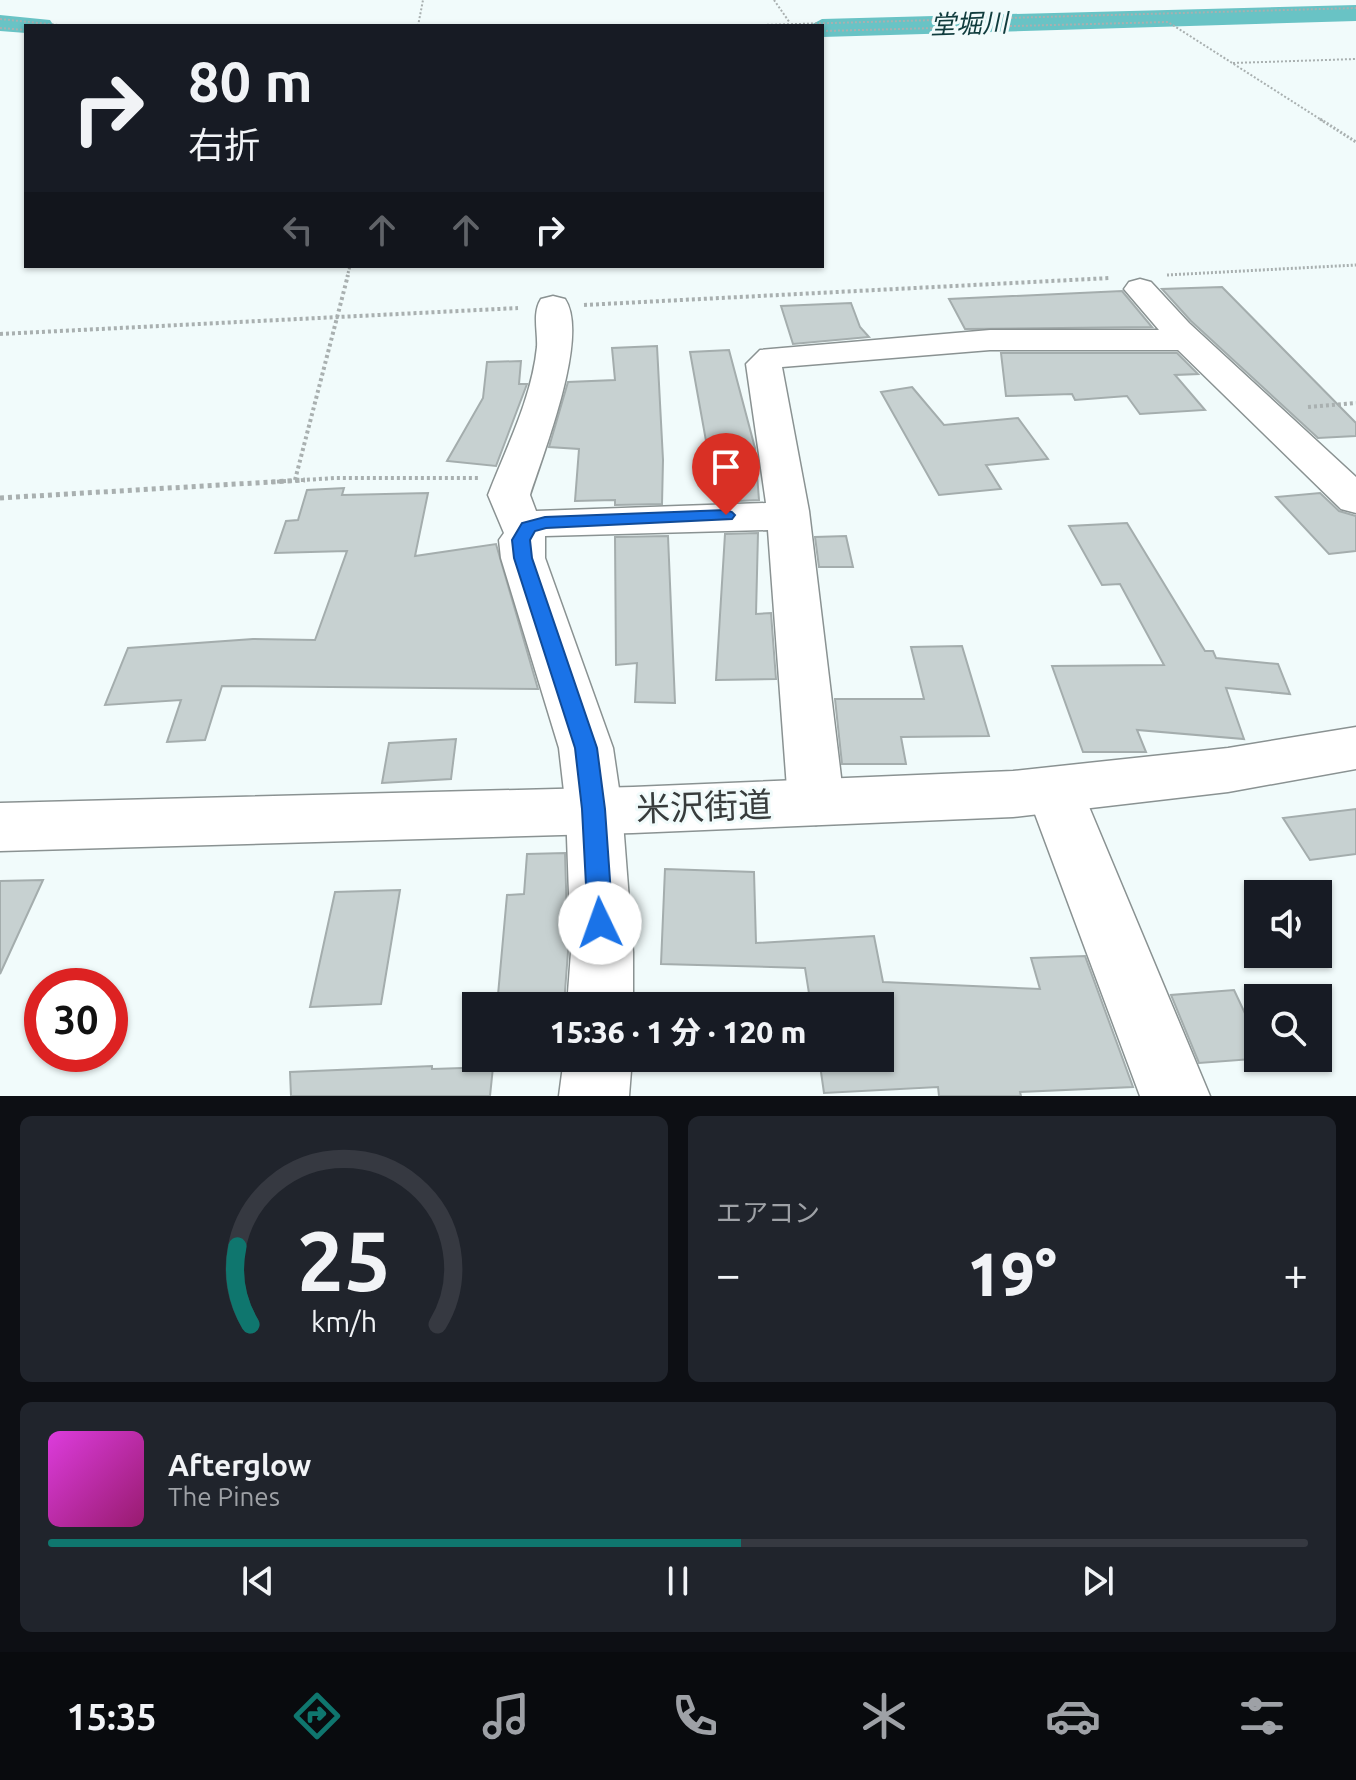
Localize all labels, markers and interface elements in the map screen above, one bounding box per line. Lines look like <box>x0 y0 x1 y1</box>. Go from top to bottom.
water label: 堂堀川 <box>929 8 1011 39</box>
text: 80 m <box>188 50 313 113</box>
icon: right <box>56 56 160 160</box>
text: 右折 <box>188 124 260 165</box>
icon: left <box>276 208 320 252</box>
icon: ahead <box>360 208 404 252</box>
icon: ahead <box>444 208 488 252</box>
icon: right <box>528 208 572 252</box>
pin <box>692 433 760 515</box>
icon: arrive <box>704 445 748 489</box>
street label: 米沢街道 <box>635 785 773 827</box>
map controls <box>1244 880 1332 1072</box>
button: sound <box>1244 880 1332 968</box>
position arrow <box>558 881 642 965</box>
speed limit sign: 30 <box>24 968 128 1072</box>
button: search <box>1244 984 1332 1072</box>
text: 15:36 · 1 分 · 120 m <box>550 1015 806 1049</box>
text: エアコン <box>716 1198 820 1227</box>
text: 25 <box>297 1213 391 1307</box>
text: 19° <box>967 1240 1057 1307</box>
text: − <box>716 1249 741 1298</box>
text: + <box>1283 1249 1308 1298</box>
text: km/h <box>311 1305 377 1337</box>
text: Afterglow <box>168 1448 311 1482</box>
text: The Pines <box>168 1482 280 1511</box>
icon: previous <box>236 1559 280 1603</box>
icon: pause <box>656 1559 700 1603</box>
icon: next <box>1076 1559 1120 1603</box>
icon: directions <box>289 1688 345 1744</box>
icon: music <box>478 1688 534 1744</box>
icon: phone <box>667 1688 723 1744</box>
icon: climate <box>856 1688 912 1744</box>
icon: car <box>1045 1688 1101 1744</box>
icon: filters <box>1234 1688 1290 1744</box>
text: 15:35 <box>66 1696 157 1737</box>

